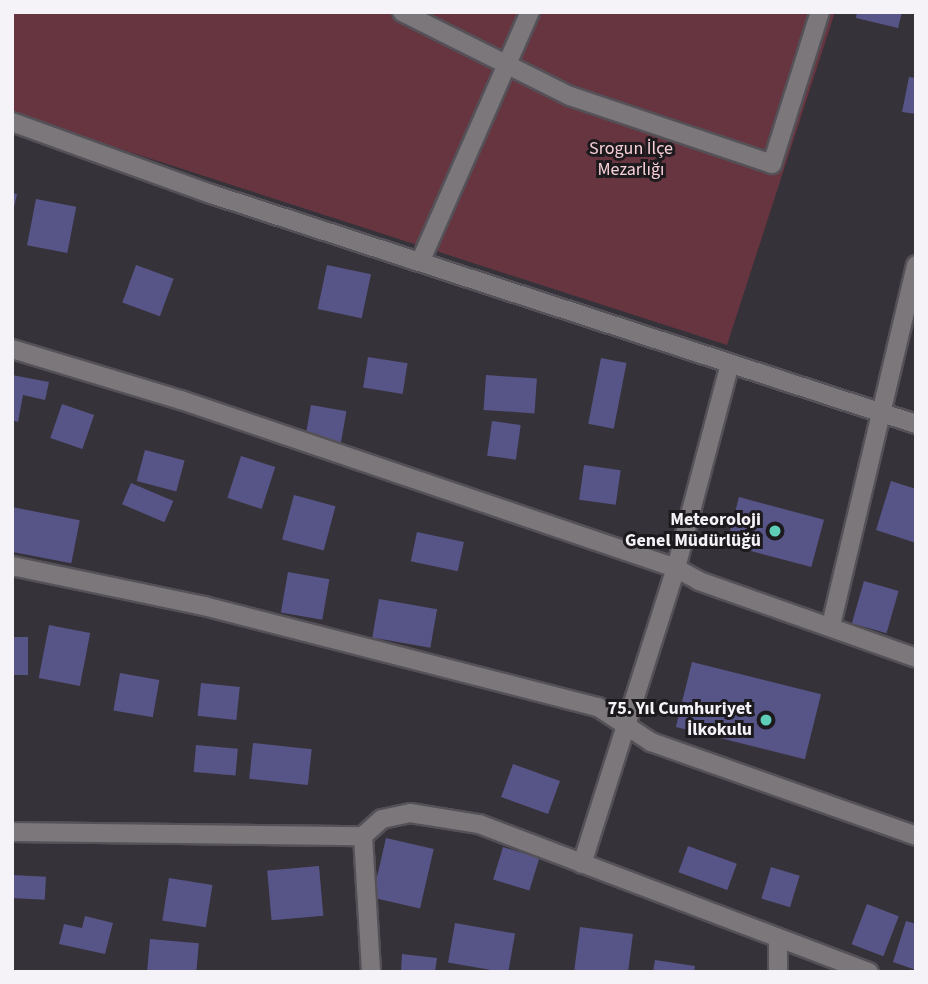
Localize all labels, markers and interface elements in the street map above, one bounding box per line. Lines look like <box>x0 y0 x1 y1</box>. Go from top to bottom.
park label: Srogun İlçe Mezarlığı <box>589 139 673 182</box>
place label: Meteoroloji Genel Müdürlüğü <box>625 510 761 552</box>
marker: Meteoroloji Genel Müdürlüğü <box>767 523 783 539</box>
place label: 75. Yıl Cumhuriyet İlkokulu <box>608 699 752 742</box>
marker: 75. Yıl Cumhuriyet İlkokulu <box>758 712 774 728</box>

